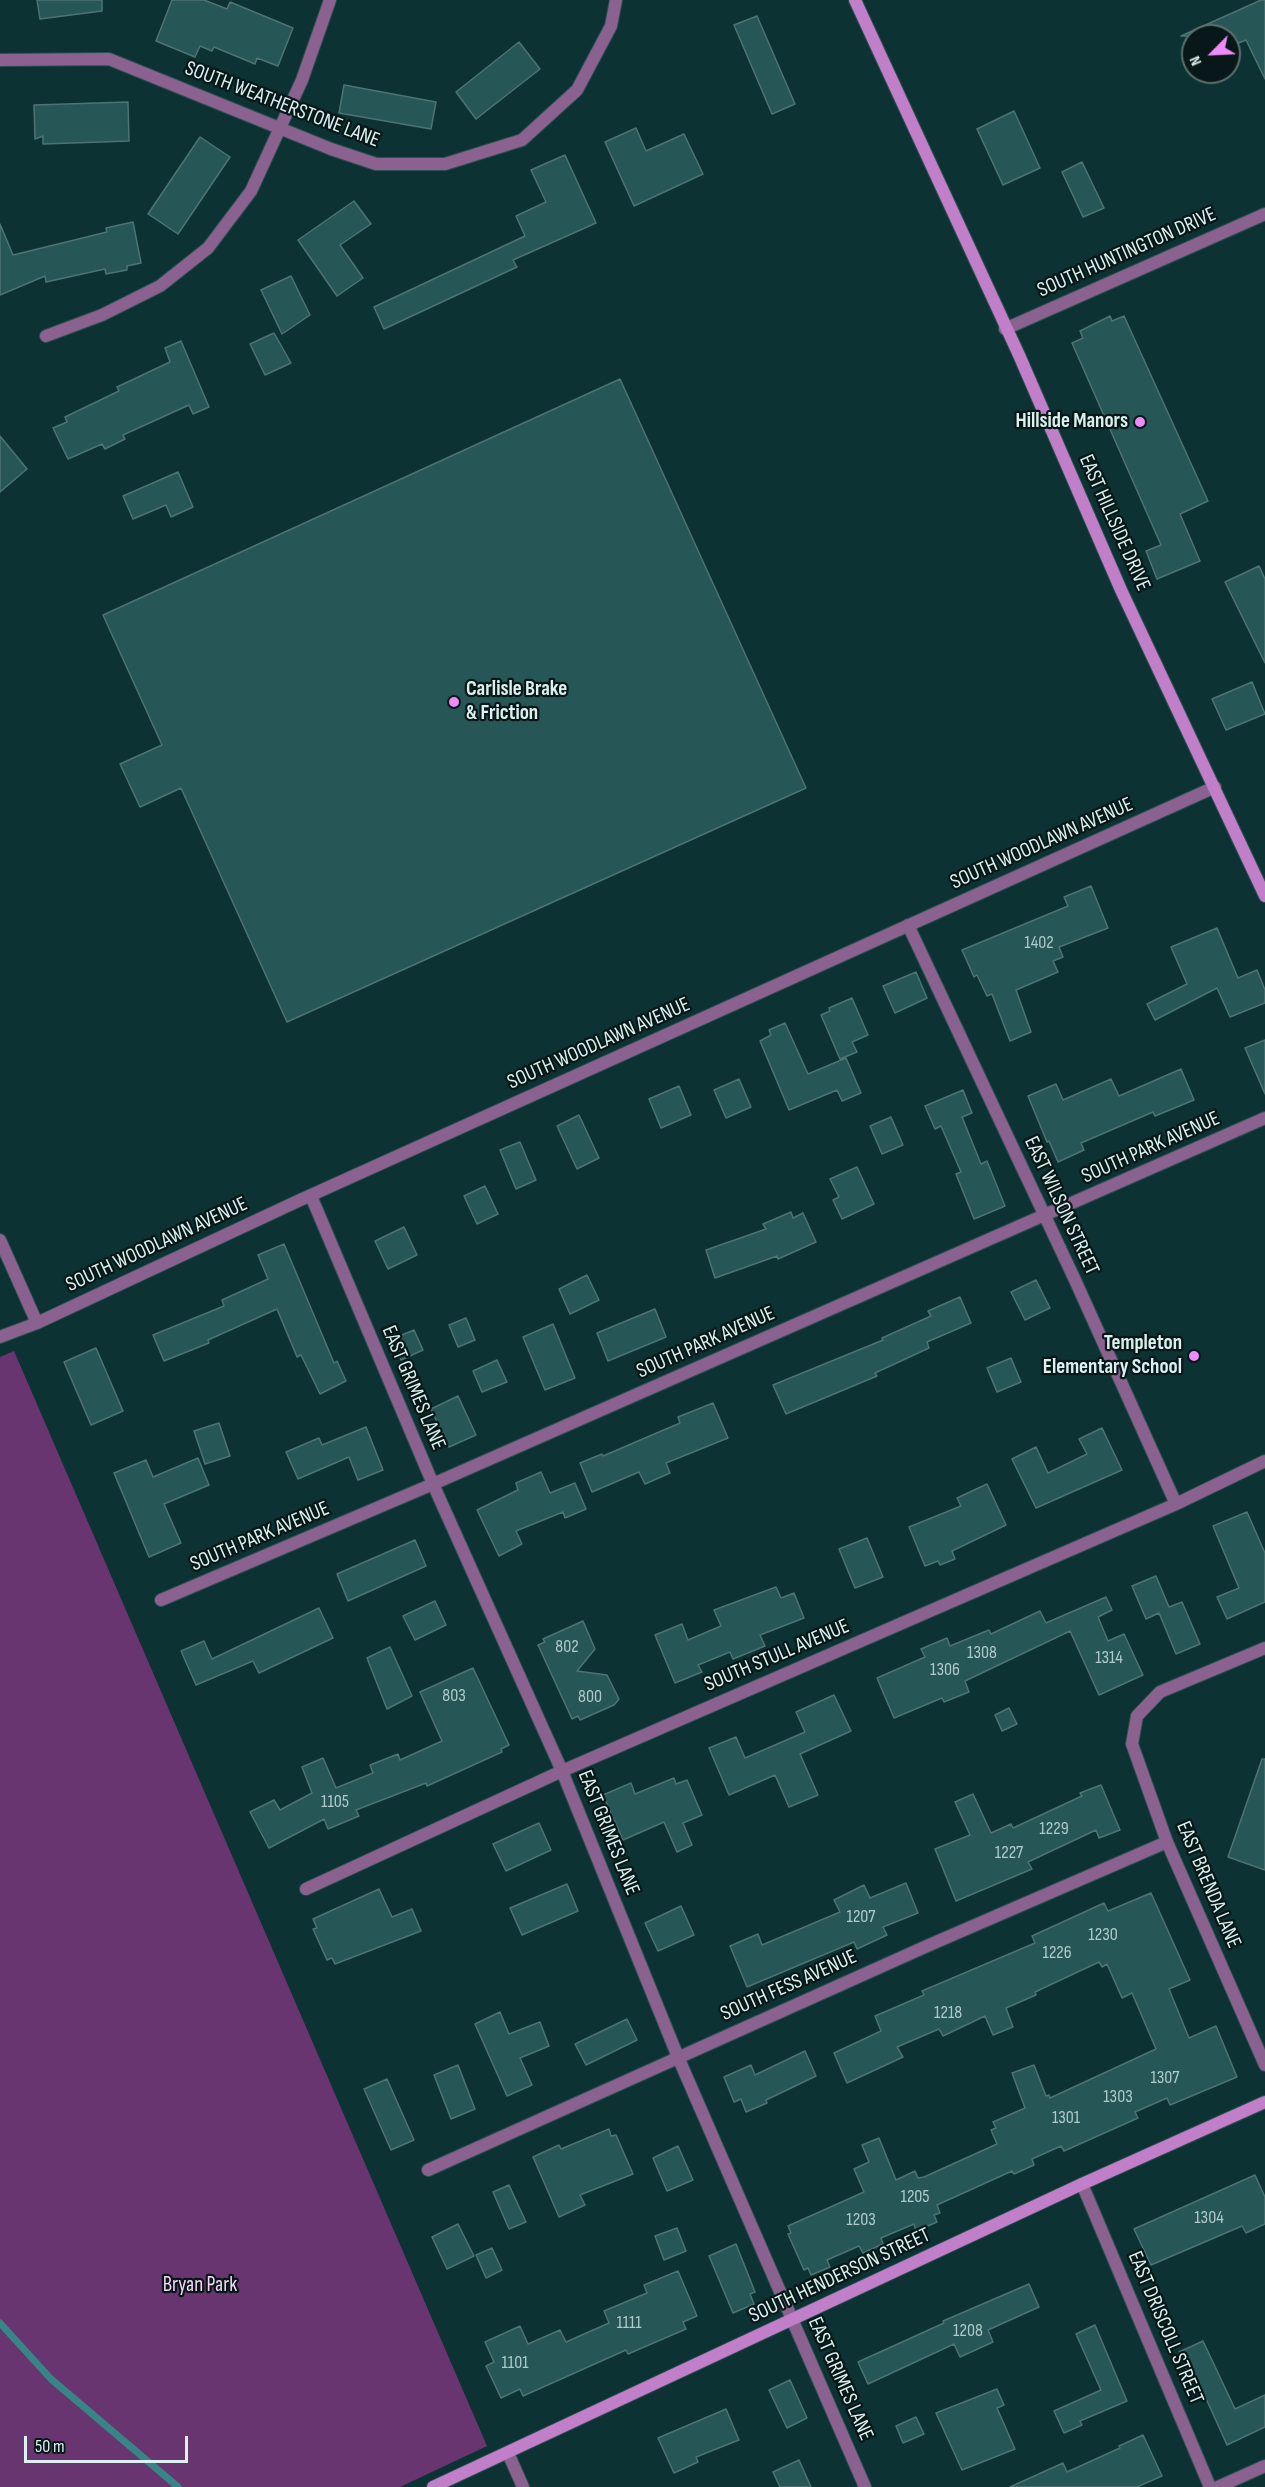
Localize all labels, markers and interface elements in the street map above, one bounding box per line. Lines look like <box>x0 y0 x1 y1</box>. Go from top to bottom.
north arrow <box>1181 24 1241 84</box>
text: N <box>1186 53 1206 68</box>
street label: SOUTH WEATHERSTONE LANE <box>181 56 383 154</box>
street label: SOUTH HUNTINGTON DRIVE <box>1034 202 1220 304</box>
place label: Hillside Manors <box>1016 409 1128 435</box>
marker: Hillside Manors <box>1133 415 1147 429</box>
street label: EAST HILLSIDE DRIVE <box>1073 451 1155 595</box>
place label: Carlisle Brake & Friction <box>466 677 567 727</box>
marker: Carlisle Brake & Friction <box>447 695 461 709</box>
street label: SOUTH WOODLAWN AVENUE <box>947 792 1137 896</box>
house number: 1402 <box>1024 932 1054 954</box>
street label: SOUTH WOODLAWN AVENUE <box>504 992 694 1096</box>
street label: SOUTH PARK AVENUE <box>1078 1106 1224 1190</box>
street label: EAST WILSON STREET <box>1018 1133 1104 1279</box>
street label: SOUTH WOODLAWN AVENUE <box>62 1192 252 1298</box>
street label: SOUTH PARK AVENUE <box>633 1301 779 1385</box>
street label: EAST GRIMES LANE <box>376 1322 450 1454</box>
place label: Templeton Elementary School <box>1043 1331 1182 1381</box>
marker: Templeton Elementary School <box>1187 1349 1201 1363</box>
street label: SOUTH PARK AVENUE <box>187 1496 333 1578</box>
street label: SOUTH STULL AVENUE <box>701 1614 853 1698</box>
house number: 802 <box>555 1636 579 1658</box>
house number: 1308 <box>967 1642 997 1664</box>
house number: 1314 <box>1095 1647 1123 1669</box>
house number: 1306 <box>930 1659 960 1681</box>
house number: 803 <box>442 1685 466 1707</box>
house number: 800 <box>578 1686 602 1708</box>
street label: EAST GRIMES LANE <box>572 1767 644 1899</box>
house number: 1105 <box>321 1791 349 1813</box>
house number: 1229 <box>1039 1818 1069 1840</box>
street label: EAST BRENDA LANE <box>1170 1818 1246 1952</box>
house number: 1227 <box>995 1842 1023 1864</box>
house number: 1207 <box>846 1906 876 1928</box>
house number: 1230 <box>1088 1924 1118 1946</box>
house number: 1226 <box>1042 1942 1072 1964</box>
street label: SOUTH FESS AVENUE <box>717 1945 861 2027</box>
house number: 1218 <box>934 2002 962 2024</box>
house number: 1307 <box>1150 2067 1180 2089</box>
house number: 1303 <box>1103 2086 1133 2108</box>
house number: 1301 <box>1052 2107 1080 2129</box>
house number: 1205 <box>900 2186 930 2208</box>
house number: 1304 <box>1194 2207 1224 2229</box>
house number: 1203 <box>846 2209 876 2231</box>
street label: SOUTH HENDERSON STREET <box>745 2223 935 2329</box>
street label: EAST DRISCOLL STREET <box>1121 2248 1209 2408</box>
park label: Bryan Park <box>163 2273 237 2299</box>
house number: 1111 <box>616 2312 642 2334</box>
street label: EAST GRIMES LANE <box>802 2313 878 2445</box>
house number: 1208 <box>953 2320 983 2342</box>
house number: 1101 <box>502 2352 528 2374</box>
scale bar <box>27 2424 190 2462</box>
text: 50 m <box>35 2436 65 2457</box>

